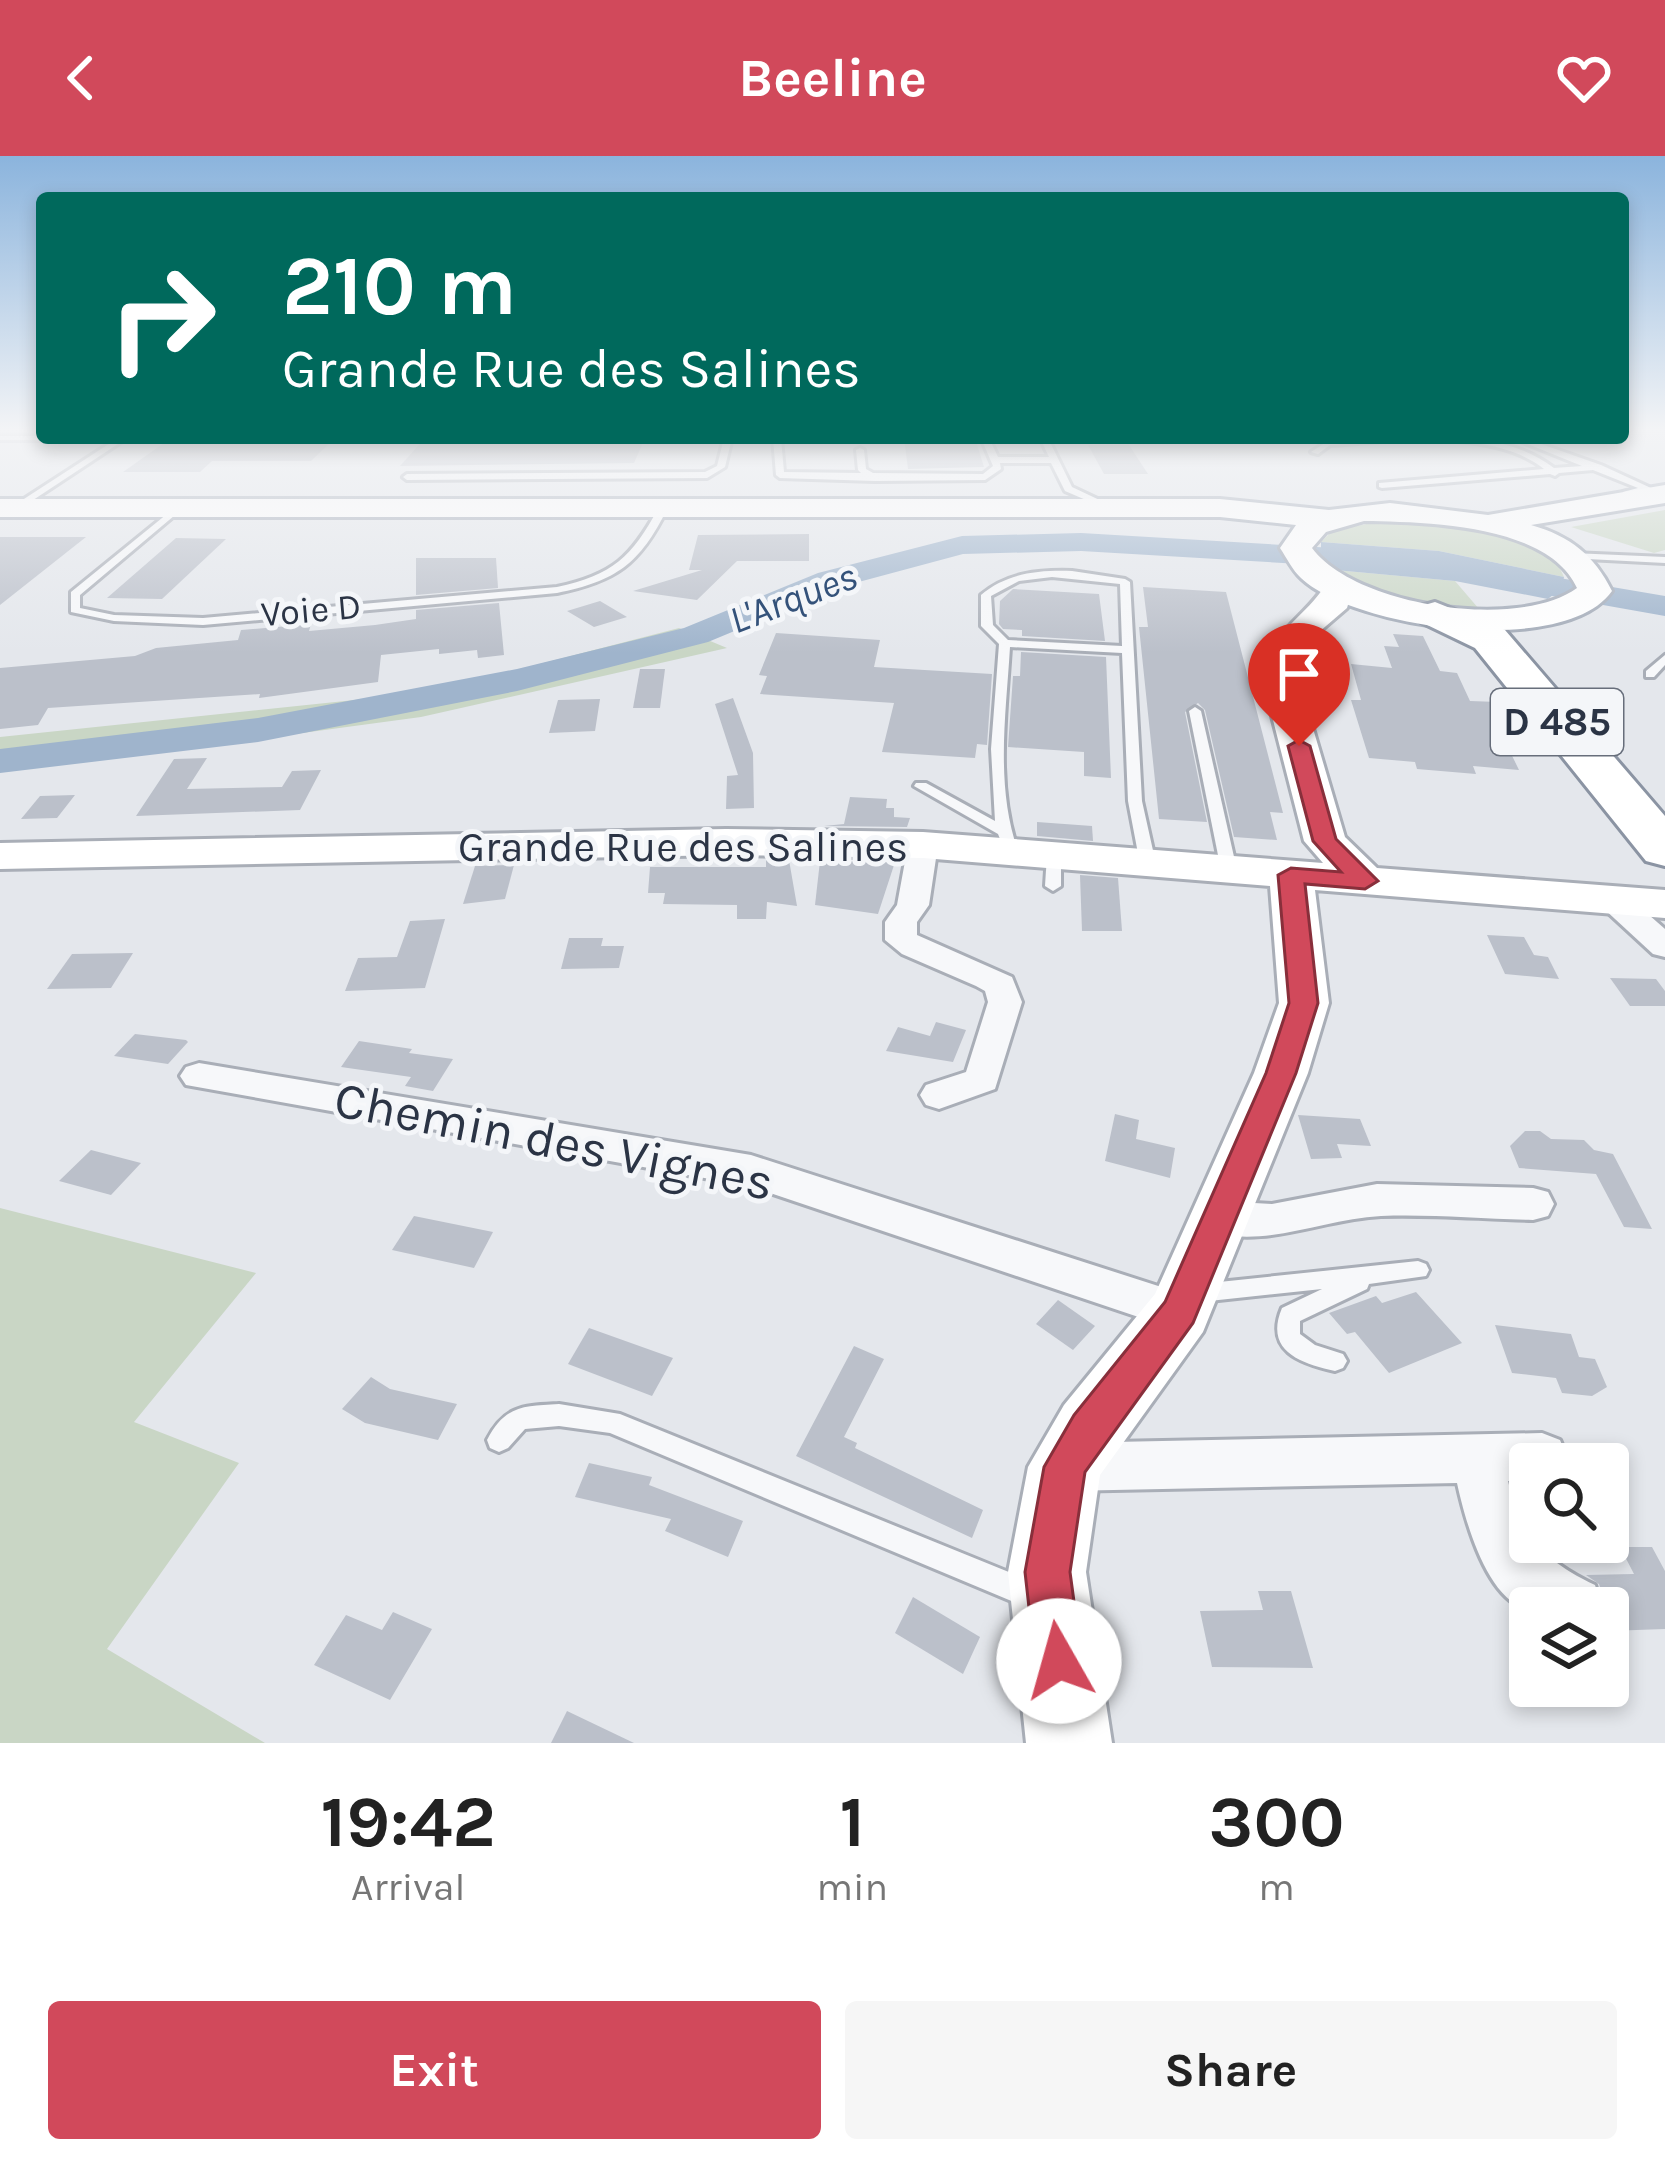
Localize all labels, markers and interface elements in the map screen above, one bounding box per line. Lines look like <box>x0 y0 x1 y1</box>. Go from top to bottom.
icon: back <box>48 45 114 111</box>
icon: heart <box>1551 45 1617 111</box>
text: Beeline <box>738 46 927 110</box>
text: 210 m <box>282 237 517 335</box>
icon: right <box>84 240 240 396</box>
text: Grande Rue des Salines <box>282 337 861 401</box>
water label: L'Arques <box>723 553 863 643</box>
street label: Voie D <box>259 585 363 635</box>
pin <box>1248 623 1350 746</box>
icon: arrive <box>1266 641 1332 707</box>
road number: D 485 <box>1491 689 1623 755</box>
street label: Grande Rue des Salines <box>458 822 908 872</box>
street label: Chemin des Vignes <box>329 1069 779 1213</box>
map controls <box>1509 1443 1629 1707</box>
button: search <box>1509 1443 1629 1563</box>
button: layers <box>1509 1587 1629 1707</box>
position arrow <box>996 1598 1122 1724</box>
text: 19:42 <box>321 1780 496 1864</box>
text: 1 <box>839 1780 865 1864</box>
text: 300 <box>1209 1780 1344 1864</box>
text: Arrival <box>351 1864 465 1910</box>
text: min <box>816 1864 888 1910</box>
text: m <box>1258 1864 1295 1910</box>
button: Exit <box>48 2001 821 2139</box>
button: Share <box>845 2001 1617 2139</box>

